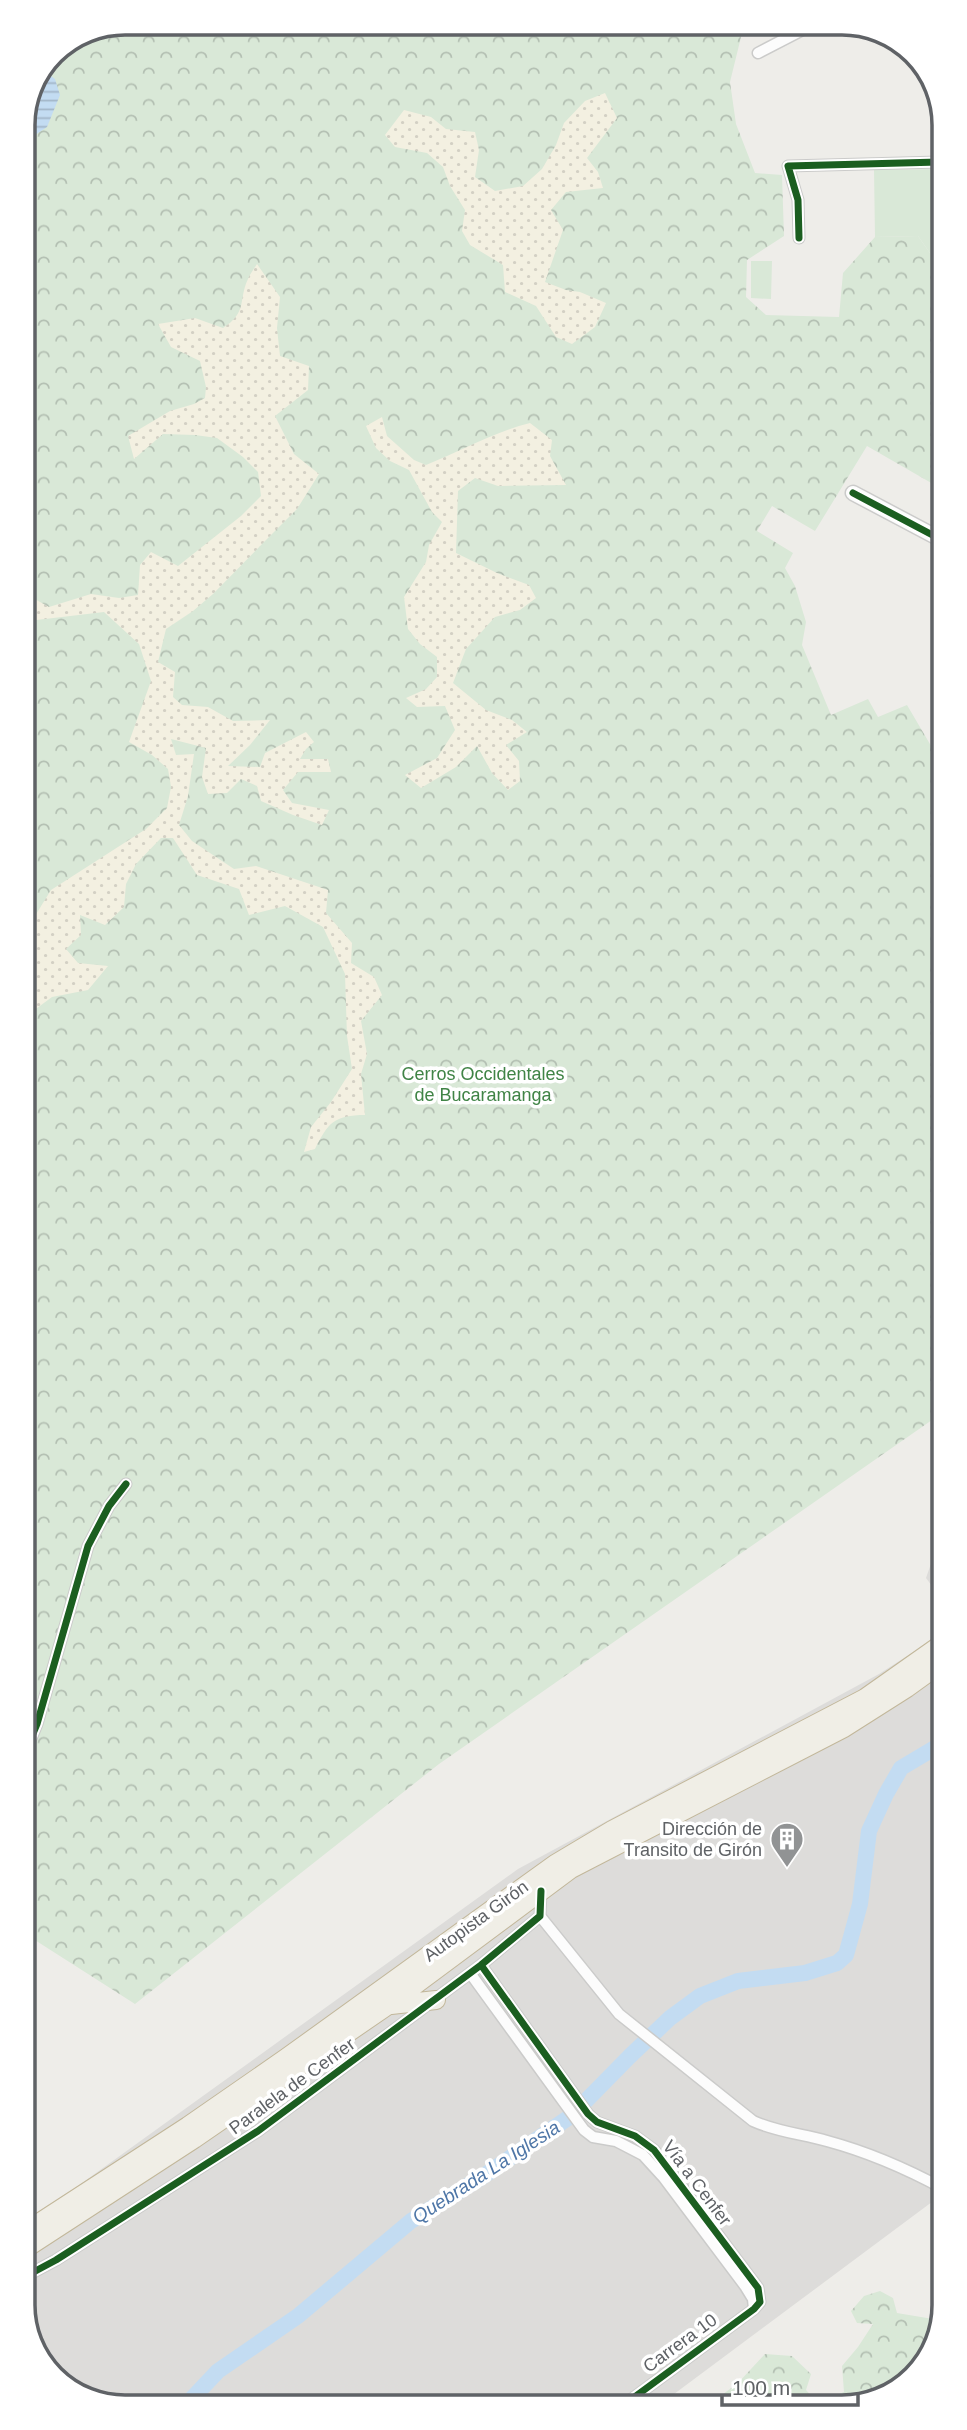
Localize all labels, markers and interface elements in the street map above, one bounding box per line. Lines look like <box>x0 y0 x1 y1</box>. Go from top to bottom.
park label: Cerros Occidentales de Bucaramanga <box>401 1064 565 1105</box>
place label: Dirección de Transito de Girón <box>624 1819 762 1860</box>
building icon: Dirección de Transito de Girón <box>768 1820 806 1869</box>
street label: Autopista Girón <box>420 1876 532 1966</box>
street label: Paralela de Cenfer <box>225 2034 359 2138</box>
water label: Quebrada La Iglesia <box>409 2117 563 2227</box>
street label: Vía a Cenfer <box>659 2137 735 2229</box>
street label: Carrera 10 <box>639 2310 721 2376</box>
scale bar <box>722 2364 858 2408</box>
text: 100 m <box>732 2376 790 2399</box>

